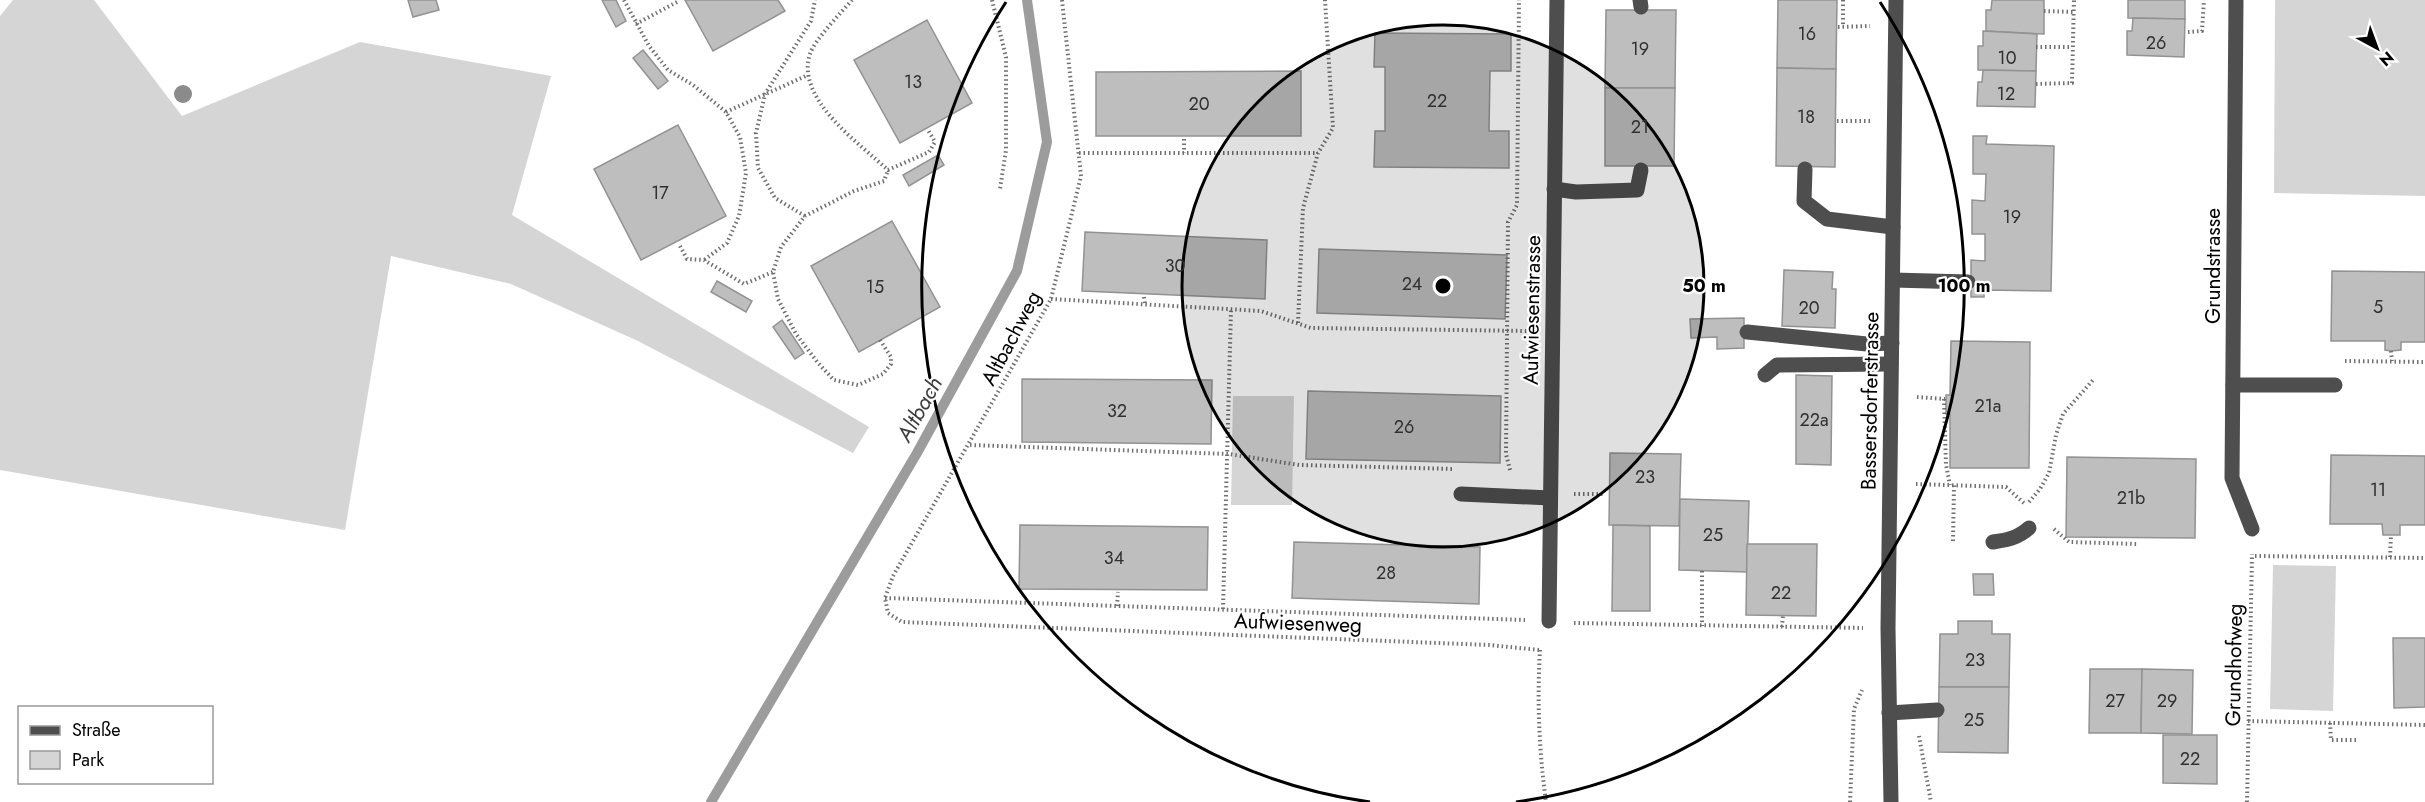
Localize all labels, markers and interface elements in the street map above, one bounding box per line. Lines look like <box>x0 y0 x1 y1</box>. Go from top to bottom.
north arrow <box>2347 18 2407 78</box>
house number: 16 <box>1798 21 1816 47</box>
house number: 26 <box>2146 30 2166 56</box>
house number: 19 <box>1631 36 1649 62</box>
house number: 10 <box>1998 45 2017 71</box>
text: N <box>2374 46 2399 72</box>
house number: 13 <box>904 69 922 95</box>
house number: 12 <box>1997 81 2015 107</box>
house number: 22 <box>1427 88 1447 114</box>
house number: 20 <box>1188 91 1210 117</box>
house number: 18 <box>1797 104 1815 130</box>
house number: 21 <box>1631 114 1649 140</box>
house number: 17 <box>651 180 669 206</box>
house number: 19 <box>2003 204 2021 230</box>
street label: Grundstrasse <box>2198 208 2228 324</box>
street label: Aufwiesenstrasse <box>1516 235 1548 385</box>
house number: 30 <box>1165 253 1186 279</box>
house number: 24 <box>1402 271 1422 297</box>
text: 50 m <box>1682 273 1726 299</box>
text: 100 m <box>1937 273 1991 299</box>
house number: 15 <box>866 274 884 300</box>
centre of rings <box>1433 276 1453 296</box>
street label: Altbachweg <box>973 285 1049 391</box>
house number: 5 <box>2373 294 2383 320</box>
house number: 20 <box>1798 295 1820 321</box>
street label: Bassersdorferstrasse <box>1853 311 1887 490</box>
water label: Altbach <box>888 371 950 448</box>
house number: 21a <box>1975 393 2002 419</box>
house number: 32 <box>1107 398 1127 424</box>
house number: 22a <box>1799 407 1829 433</box>
house number: 26 <box>1394 414 1414 440</box>
house number: 23 <box>1635 464 1655 490</box>
house number: 11 <box>2370 477 2386 503</box>
house number: 21b <box>2117 485 2145 511</box>
house number: 25 <box>1703 522 1723 548</box>
house number: 34 <box>1104 545 1124 571</box>
house number: 28 <box>1376 560 1396 586</box>
house number: 22 <box>1771 580 1791 606</box>
street label: Grundhofweg <box>2218 603 2250 727</box>
street label: Aufwiesenweg <box>1234 606 1362 640</box>
house number: 23 <box>1965 647 1985 673</box>
house number: 27 <box>2105 688 2125 714</box>
house number: 29 <box>2157 688 2177 714</box>
legend <box>18 706 213 784</box>
house number: 25 <box>1964 707 1984 733</box>
text: Straße <box>72 717 120 743</box>
house number: 22 <box>2180 746 2200 772</box>
text: Park <box>72 747 104 773</box>

